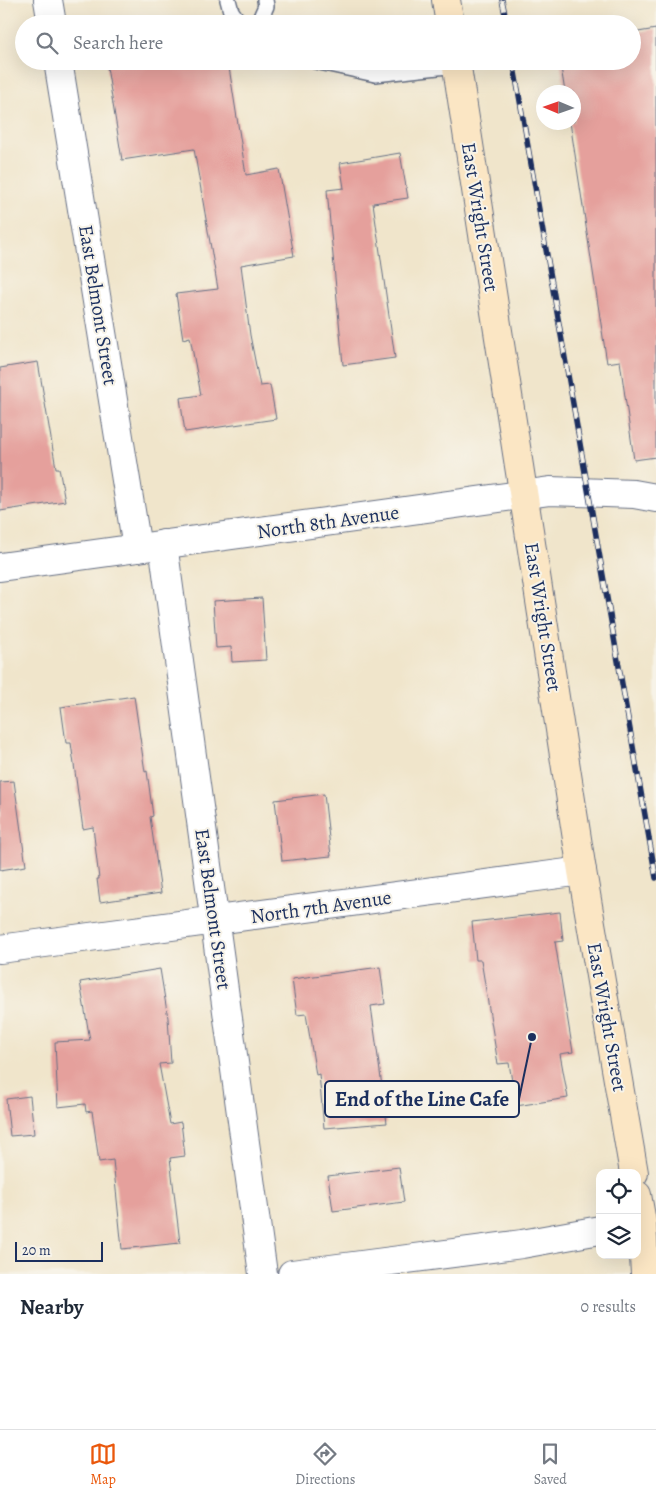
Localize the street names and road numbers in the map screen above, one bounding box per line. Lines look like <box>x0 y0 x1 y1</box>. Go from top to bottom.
street label: East Wright Street <box>455 140 505 294</box>
street label: East Belmont Street <box>72 223 124 388</box>
street label: North 8th Avenue <box>255 499 401 545</box>
street label: East Wright Street <box>518 540 568 694</box>
street label: East Belmont Street <box>188 827 238 992</box>
street label: North 7th Avenue <box>249 884 393 930</box>
street label: East Wright Street <box>581 940 633 1094</box>

